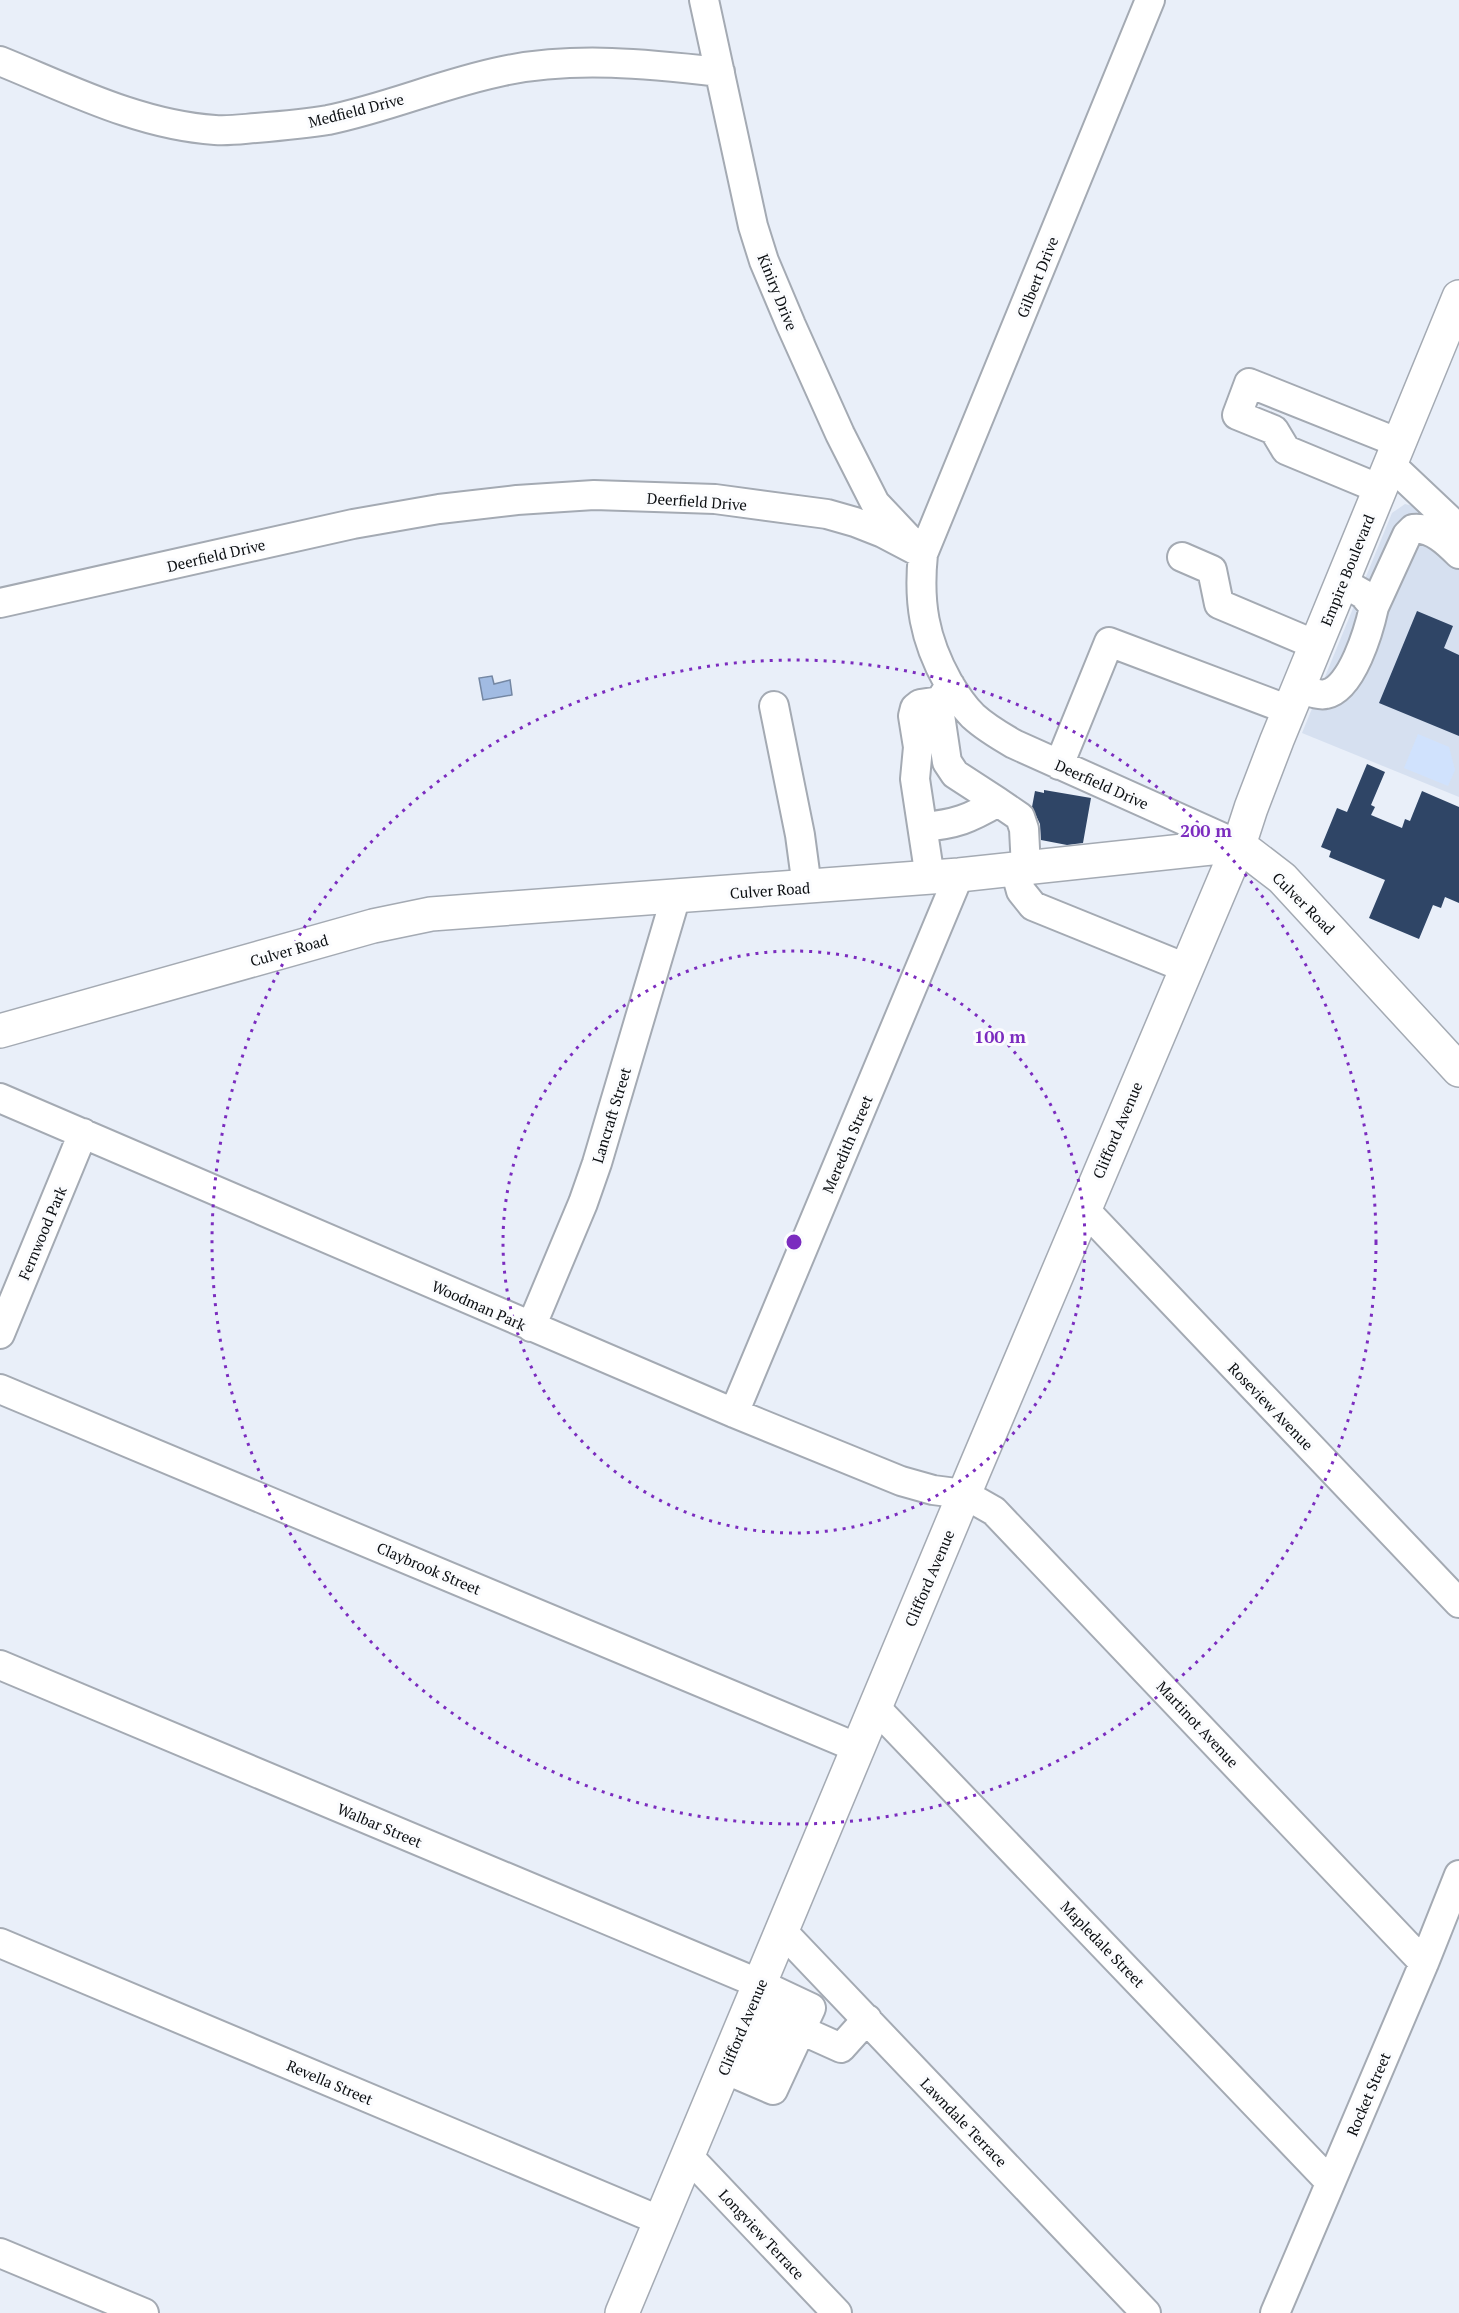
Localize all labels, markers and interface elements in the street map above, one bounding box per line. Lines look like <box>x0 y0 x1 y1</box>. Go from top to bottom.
street label: Medfield Drive <box>306 88 406 132</box>
street label: Gilbert Drive <box>1012 233 1062 321</box>
street label: Kiniry Drive <box>754 251 802 333</box>
street label: Deerfield Drive <box>646 488 748 514</box>
street label: Empire Boulevard <box>1315 511 1379 629</box>
street label: Deerfield Drive <box>165 534 267 576</box>
street label: Deerfield Drive <box>1052 754 1152 814</box>
text: 200 m <box>1180 818 1232 842</box>
street label: Culver Road <box>1268 867 1340 939</box>
street label: Culver Road <box>729 877 811 903</box>
street label: Culver Road <box>248 929 330 971</box>
text: 100 m <box>974 1024 1026 1048</box>
street label: Lancraft Street <box>587 1064 635 1165</box>
street label: Clifford Avenue <box>1088 1078 1146 1182</box>
street label: Meredith Street <box>817 1091 877 1196</box>
street label: Fernwood Park <box>13 1183 71 1283</box>
centre of rings <box>784 1232 804 1252</box>
street label: Woodman Park <box>429 1275 529 1335</box>
street label: Roseview Avenue <box>1224 1358 1318 1454</box>
street label: Clifford Avenue <box>900 1526 958 1630</box>
street label: Claybrook Street <box>374 1537 485 1599</box>
street label: Martinot Avenue <box>1153 1676 1243 1772</box>
street label: Walbar Street <box>335 1798 426 1852</box>
street label: Mapledale Street <box>1057 1896 1150 1992</box>
street label: Clifford Avenue <box>713 1975 771 2079</box>
street label: Rocket Street <box>1341 2049 1395 2139</box>
street label: Revella Street <box>284 2055 377 2109</box>
street label: Lawndale Terrace <box>916 2073 1012 2171</box>
street label: Longview Terrace <box>715 2184 809 2284</box>

